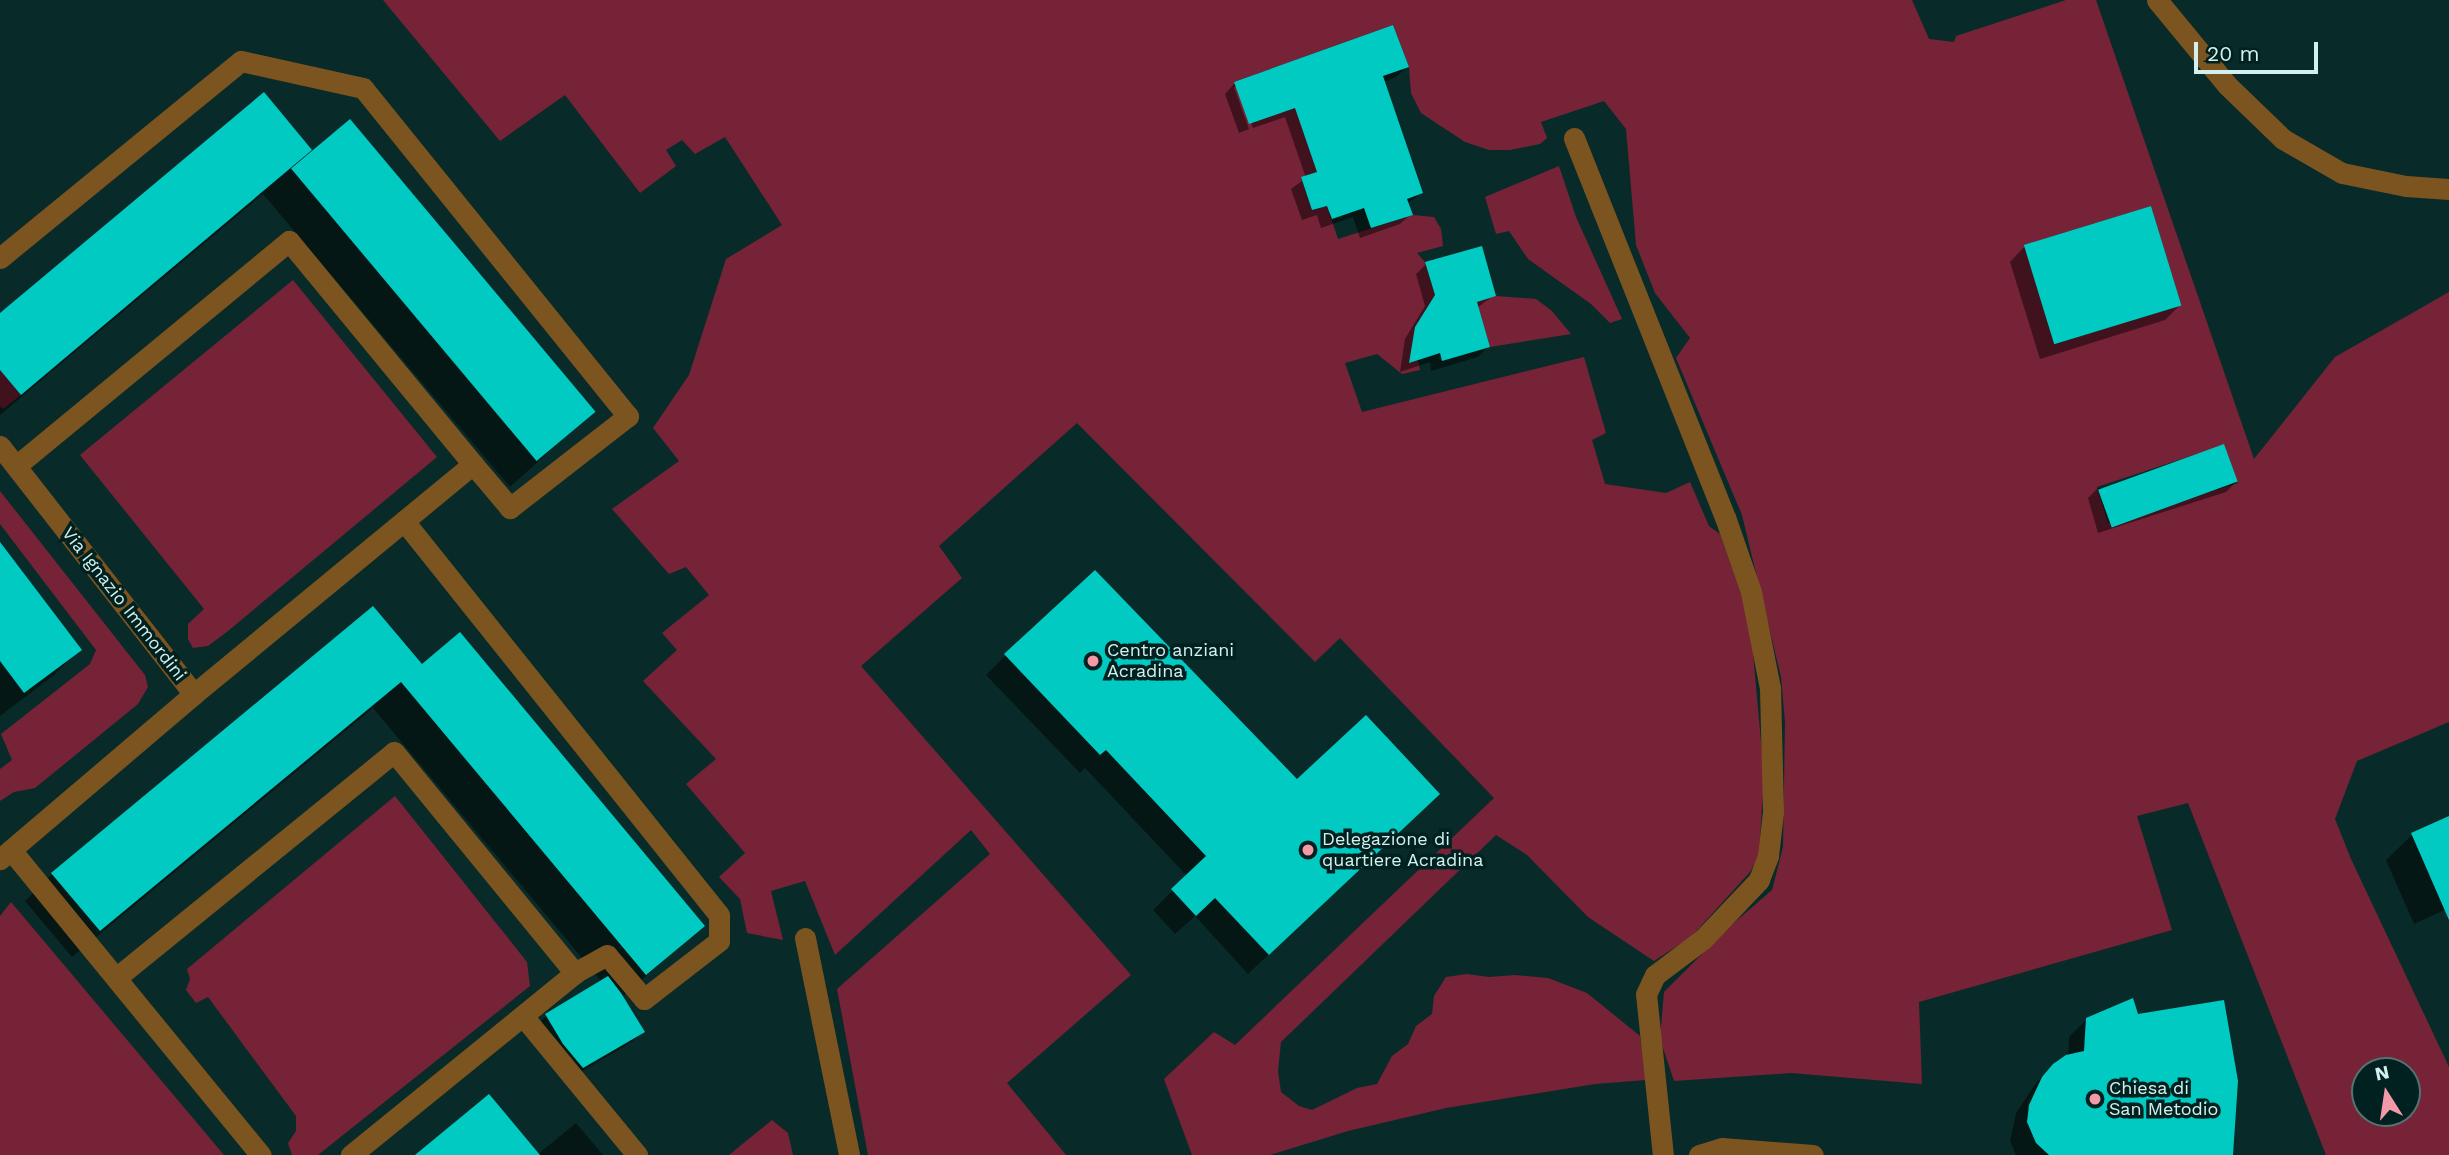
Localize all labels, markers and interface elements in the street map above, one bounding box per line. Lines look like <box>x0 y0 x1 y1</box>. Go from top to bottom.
scale bar <box>2197 28 2321 72</box>
text: 20 m <box>2207 41 2259 66</box>
street label: Via Ignazio Immordini <box>57 523 191 685</box>
place label: Centro anziani Acradina <box>1107 640 1234 682</box>
marker: Centro anziani Acradina <box>1085 653 1101 669</box>
place label: Delegazione di quartiere Acradina <box>1322 829 1484 872</box>
marker: Delegazione di quartiere Acradina <box>1300 842 1316 858</box>
north arrow <box>2351 1057 2421 1127</box>
text: N <box>2373 1060 2391 1086</box>
place label: Chiesa di San Metodio <box>2109 1078 2218 1120</box>
marker: Chiesa di San Metodio <box>2087 1091 2103 1107</box>

